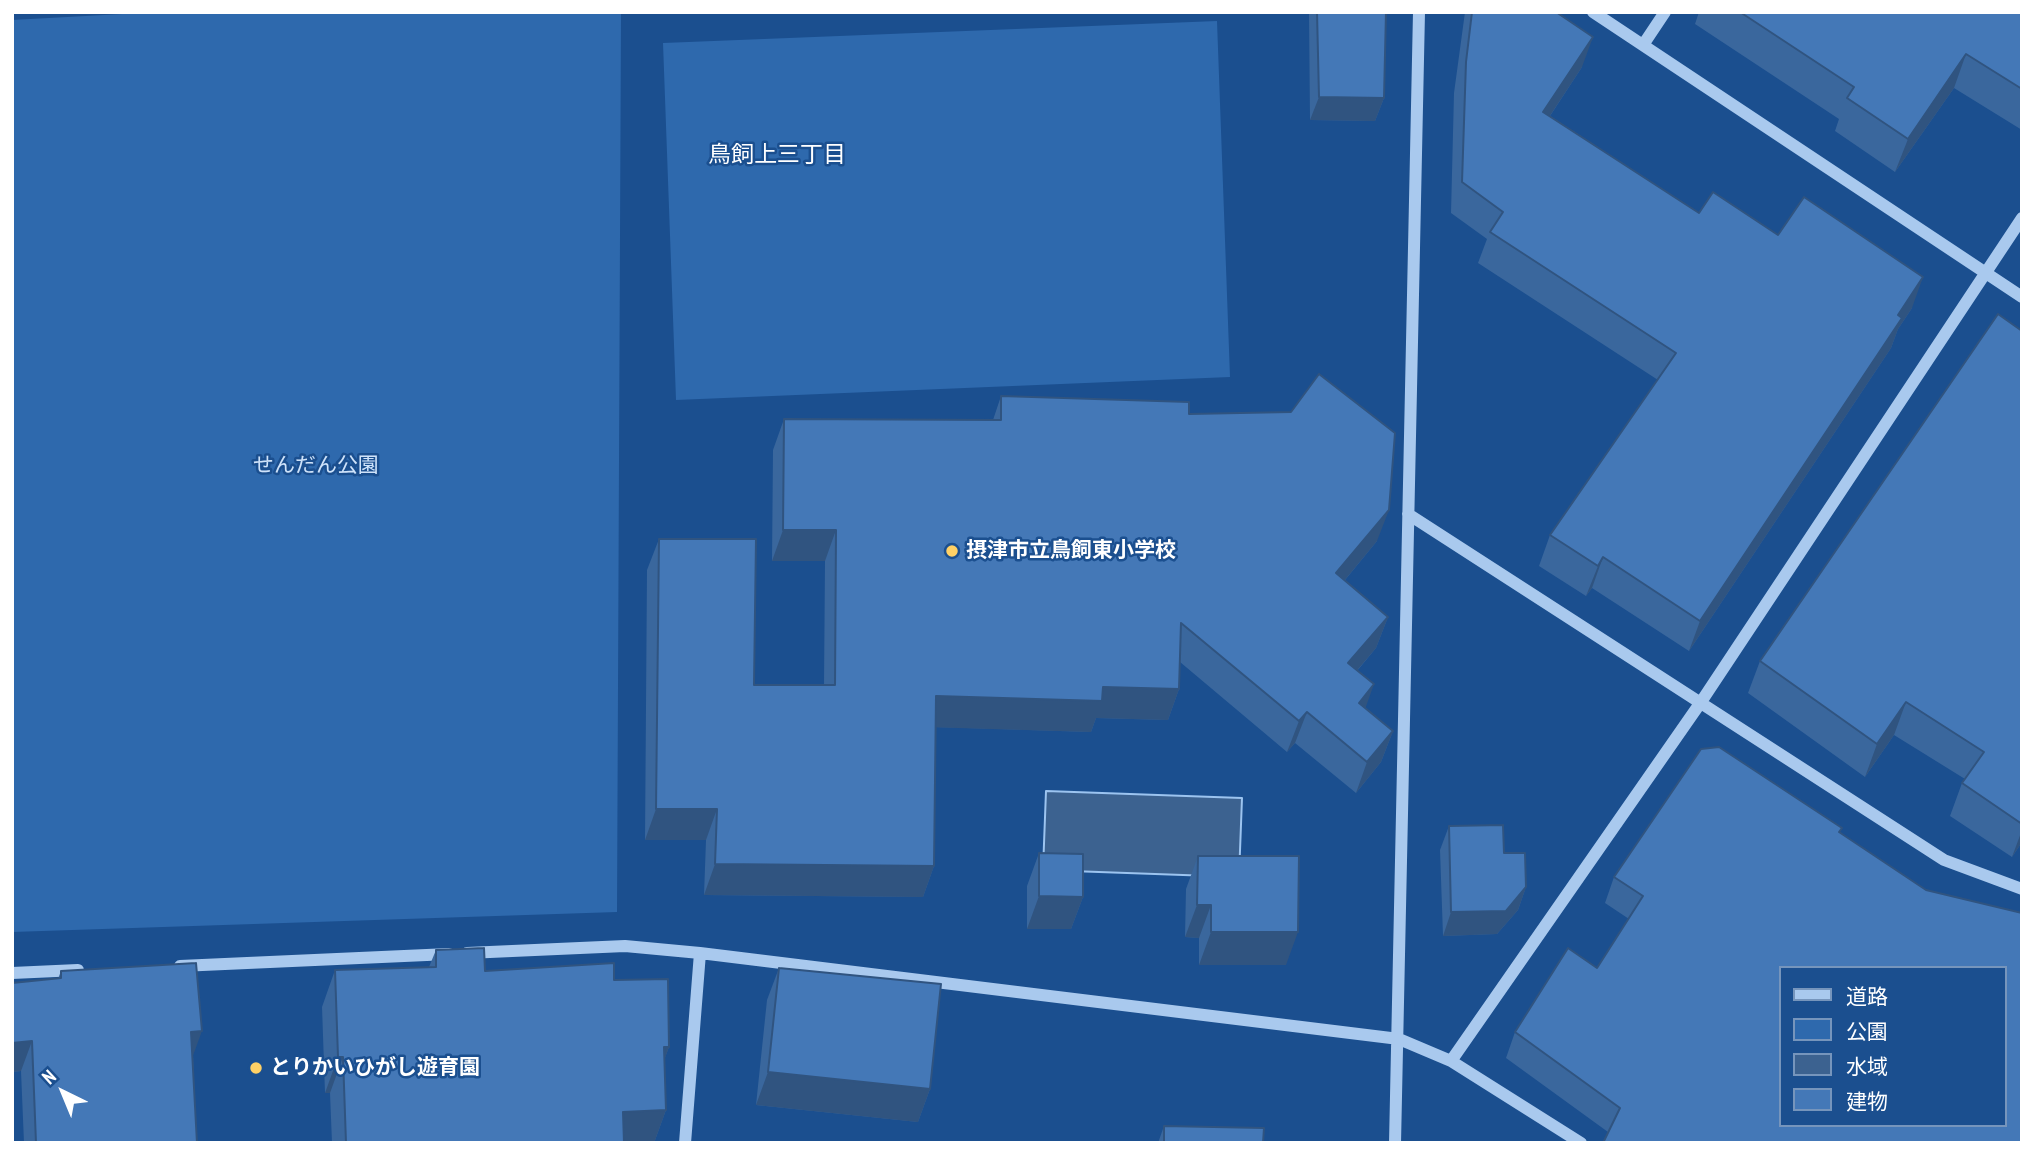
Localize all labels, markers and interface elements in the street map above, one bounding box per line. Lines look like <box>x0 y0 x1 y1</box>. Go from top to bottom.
district label: 鳥飼上三丁目 <box>708 141 846 169</box>
park label: せんだん公園 <box>253 453 379 479</box>
place label: 摂津市立鳥飼東小学校 <box>966 538 1176 564</box>
marker: 摂津市立鳥飼東小学校 <box>944 543 960 559</box>
legend <box>1778 966 2006 1127</box>
text: 道路 <box>1846 983 1888 1010</box>
text: 公園 <box>1846 1018 1888 1045</box>
text: 水域 <box>1846 1053 1888 1080</box>
place label: とりかいひがし遊育園 <box>270 1055 480 1081</box>
north arrow <box>28 1057 98 1127</box>
marker: とりかいひがし遊育園 <box>248 1060 264 1076</box>
text: N <box>37 1064 61 1089</box>
text: 建物 <box>1846 1088 1888 1115</box>

